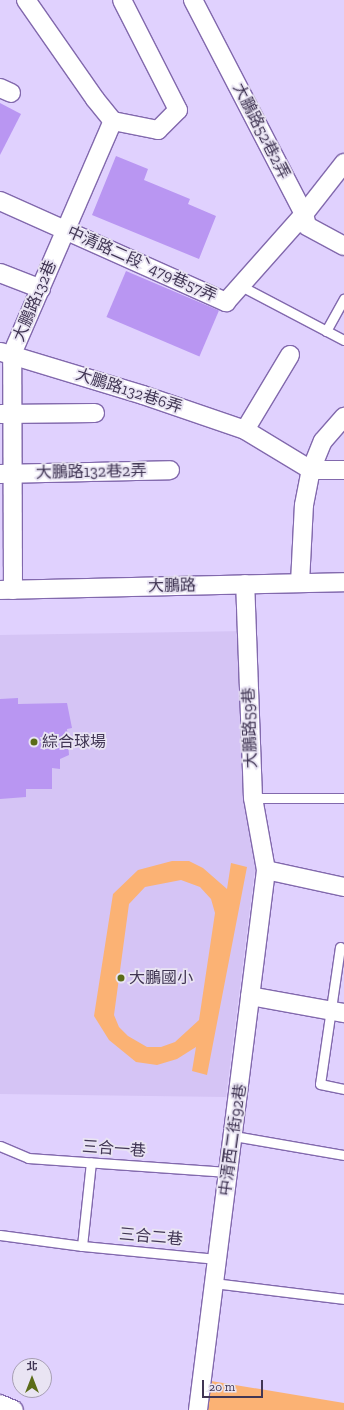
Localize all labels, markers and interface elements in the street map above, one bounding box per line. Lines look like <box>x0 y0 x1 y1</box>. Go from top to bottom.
street label: 大鵬路52巷2弄 <box>229 80 293 182</box>
street label: 中清路二段ˋ479巷57弄 <box>64 222 220 306</box>
street label: 大鵬路132巷 <box>9 258 61 344</box>
street label: 大鵬路132巷6弄 <box>73 365 185 417</box>
street label: 大鵬路132巷2弄 <box>36 461 146 483</box>
street label: 大鵬路 <box>148 576 196 596</box>
street label: 大鵬路59巷 <box>239 687 261 769</box>
place label: 綜合球場 <box>42 732 106 752</box>
marker: 綜合球場 <box>29 737 39 747</box>
place label: 大鵬國小 <box>129 968 193 988</box>
marker: 大鵬國小 <box>116 973 126 983</box>
street label: 中清西二街92巷 <box>216 1083 250 1197</box>
street label: 三合一巷 <box>81 1137 147 1161</box>
street label: 三合二巷 <box>118 1225 184 1249</box>
north arrow <box>12 1358 52 1398</box>
text: 北 <box>27 1360 38 1373</box>
scale bar <box>204 1372 265 1398</box>
text: 20 m <box>209 1380 235 1394</box>

